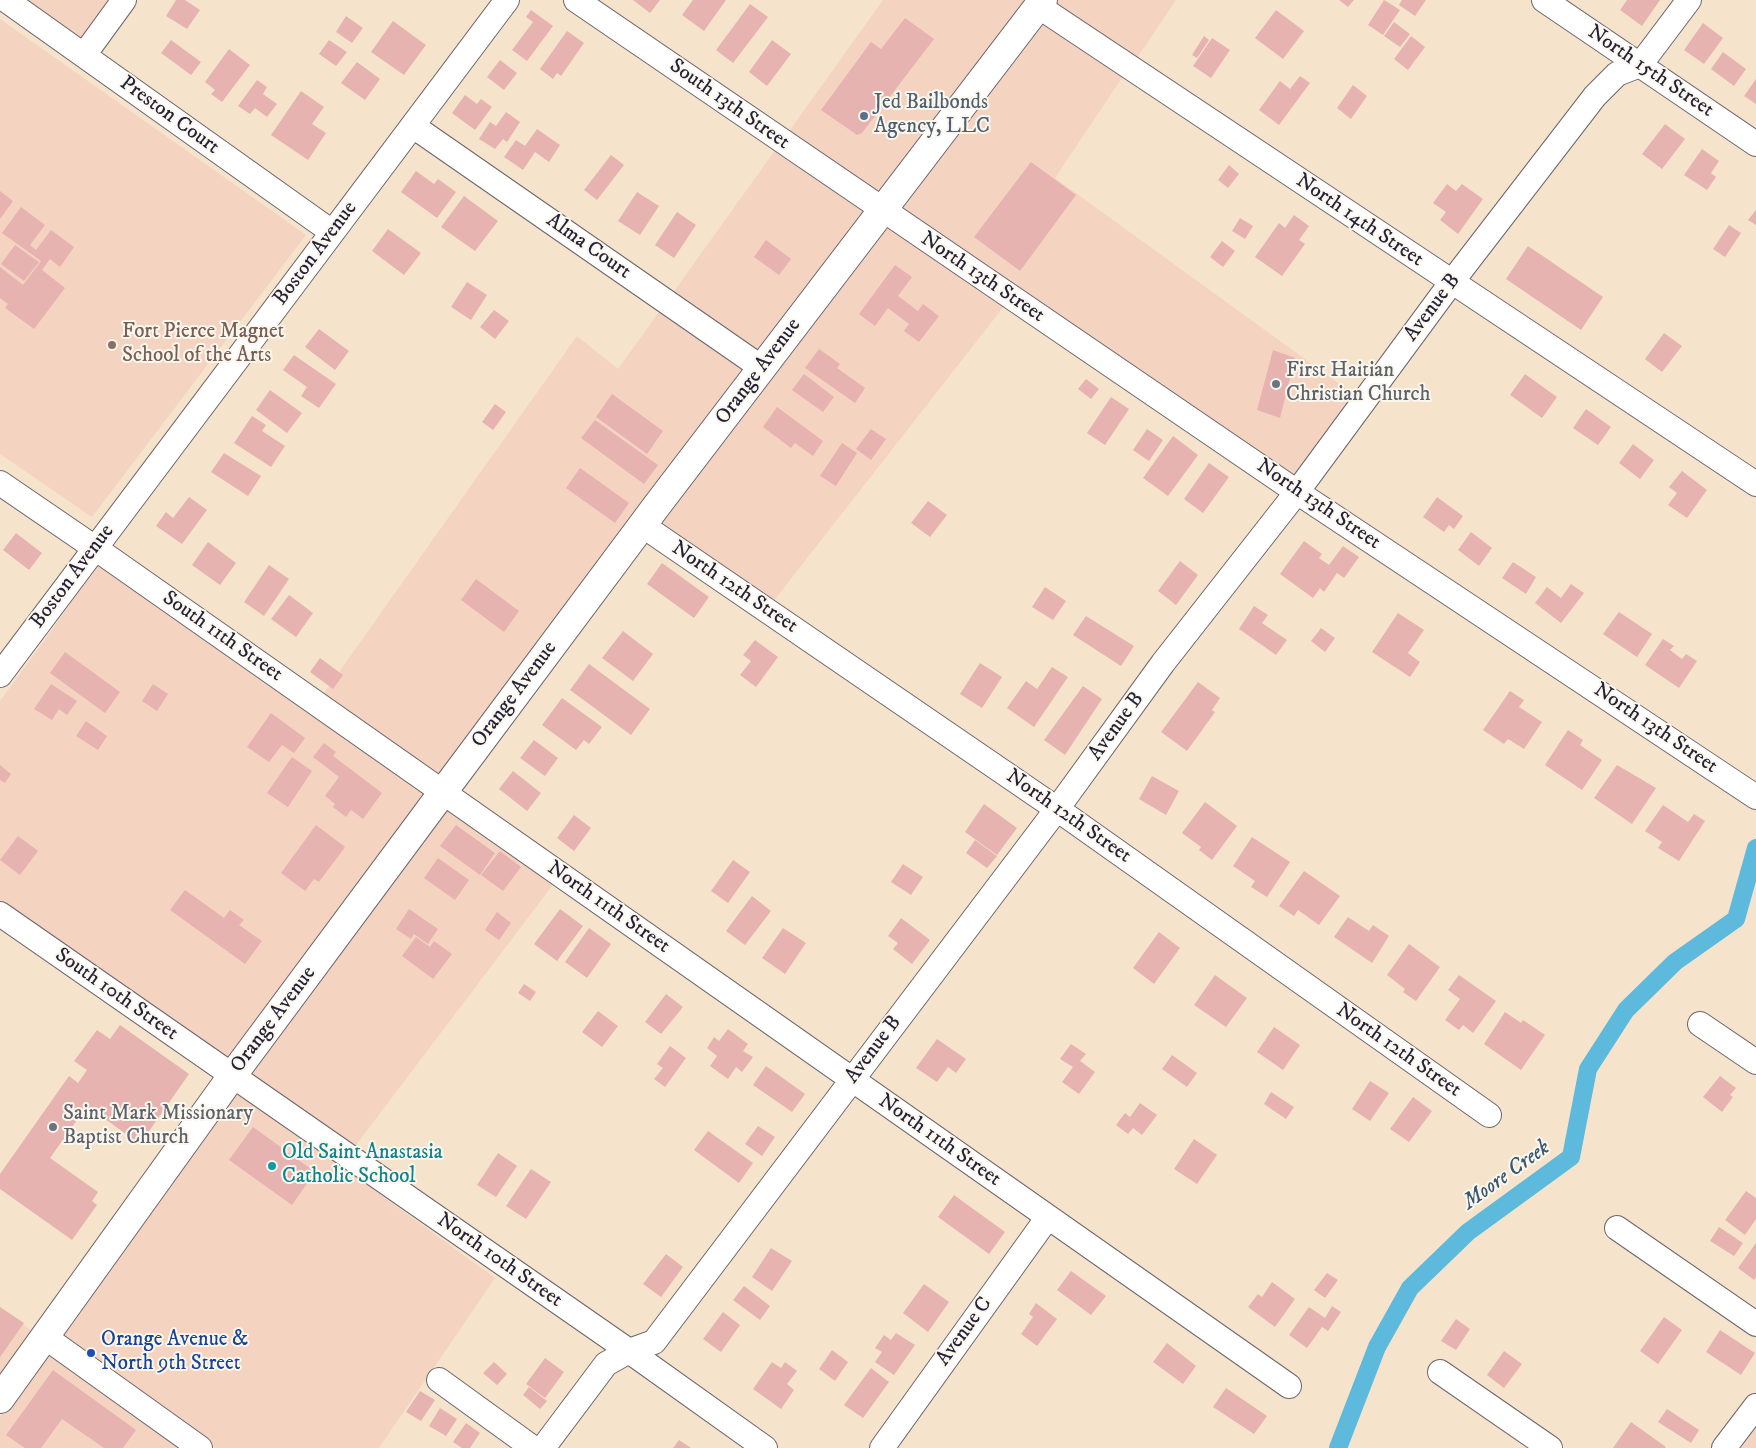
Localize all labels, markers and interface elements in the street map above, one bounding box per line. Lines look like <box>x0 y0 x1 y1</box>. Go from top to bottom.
street label: North 15th Street <box>1582 20 1718 124</box>
street label: South 13th Street <box>664 54 794 156</box>
street label: Preston Court <box>114 71 224 161</box>
place label: Jed Bailbonds Agency, LLC <box>874 91 990 141</box>
marker: Jed Bailbonds Agency, LLC <box>858 110 870 122</box>
street label: North 14th Street <box>1290 169 1428 273</box>
street label: Boston Avenue <box>269 197 363 311</box>
street label: Alma Court <box>541 209 635 285</box>
street label: North 13th Street <box>915 227 1049 329</box>
street label: Avenue B <box>1399 269 1467 347</box>
street label: Orange Avenue <box>711 314 807 430</box>
place label: Fort Pierce Magnet School of the Arts <box>122 320 284 370</box>
marker: Fort Pierce Magnet School of the Arts <box>106 339 118 351</box>
place label: First Haitian Christian Church <box>1286 359 1431 409</box>
marker: First Haitian Christian Church <box>1270 378 1282 390</box>
street label: North 13th Street <box>1251 454 1385 556</box>
street label: Boston Avenue <box>26 520 120 634</box>
street label: North 12th Street <box>666 536 802 640</box>
street label: South 11th Street <box>157 586 287 688</box>
street label: Orange Avenue <box>467 637 563 753</box>
street label: North 13th Street <box>1588 678 1722 780</box>
street label: Avenue B <box>1084 688 1150 766</box>
street label: North 12th Street <box>1001 765 1135 869</box>
street label: North 11th Street <box>542 856 674 960</box>
street label: South 10th Street <box>50 943 182 1047</box>
street label: Orange Avenue <box>226 962 322 1078</box>
street label: North 12th Street <box>1331 999 1465 1103</box>
street label: Avenue B <box>840 1011 908 1089</box>
street label: North 11th Street <box>873 1089 1005 1193</box>
place label: Saint Mark Missionary Baptist Church <box>63 1102 253 1152</box>
marker: Saint Mark Missionary Baptist Church <box>47 1121 59 1133</box>
water label: Moore Creek <box>1458 1135 1556 1217</box>
place label: Old Saint Anastasia Catholic School <box>282 1141 443 1191</box>
marker: Old Saint Anastasia Catholic School <box>266 1160 278 1172</box>
street label: North 10th Street <box>431 1208 567 1314</box>
street label: Avenue C <box>932 1293 998 1371</box>
place label: Orange Avenue & North 9th Street <box>101 1328 248 1378</box>
marker: Orange Avenue & North 9th Street <box>85 1347 97 1359</box>

